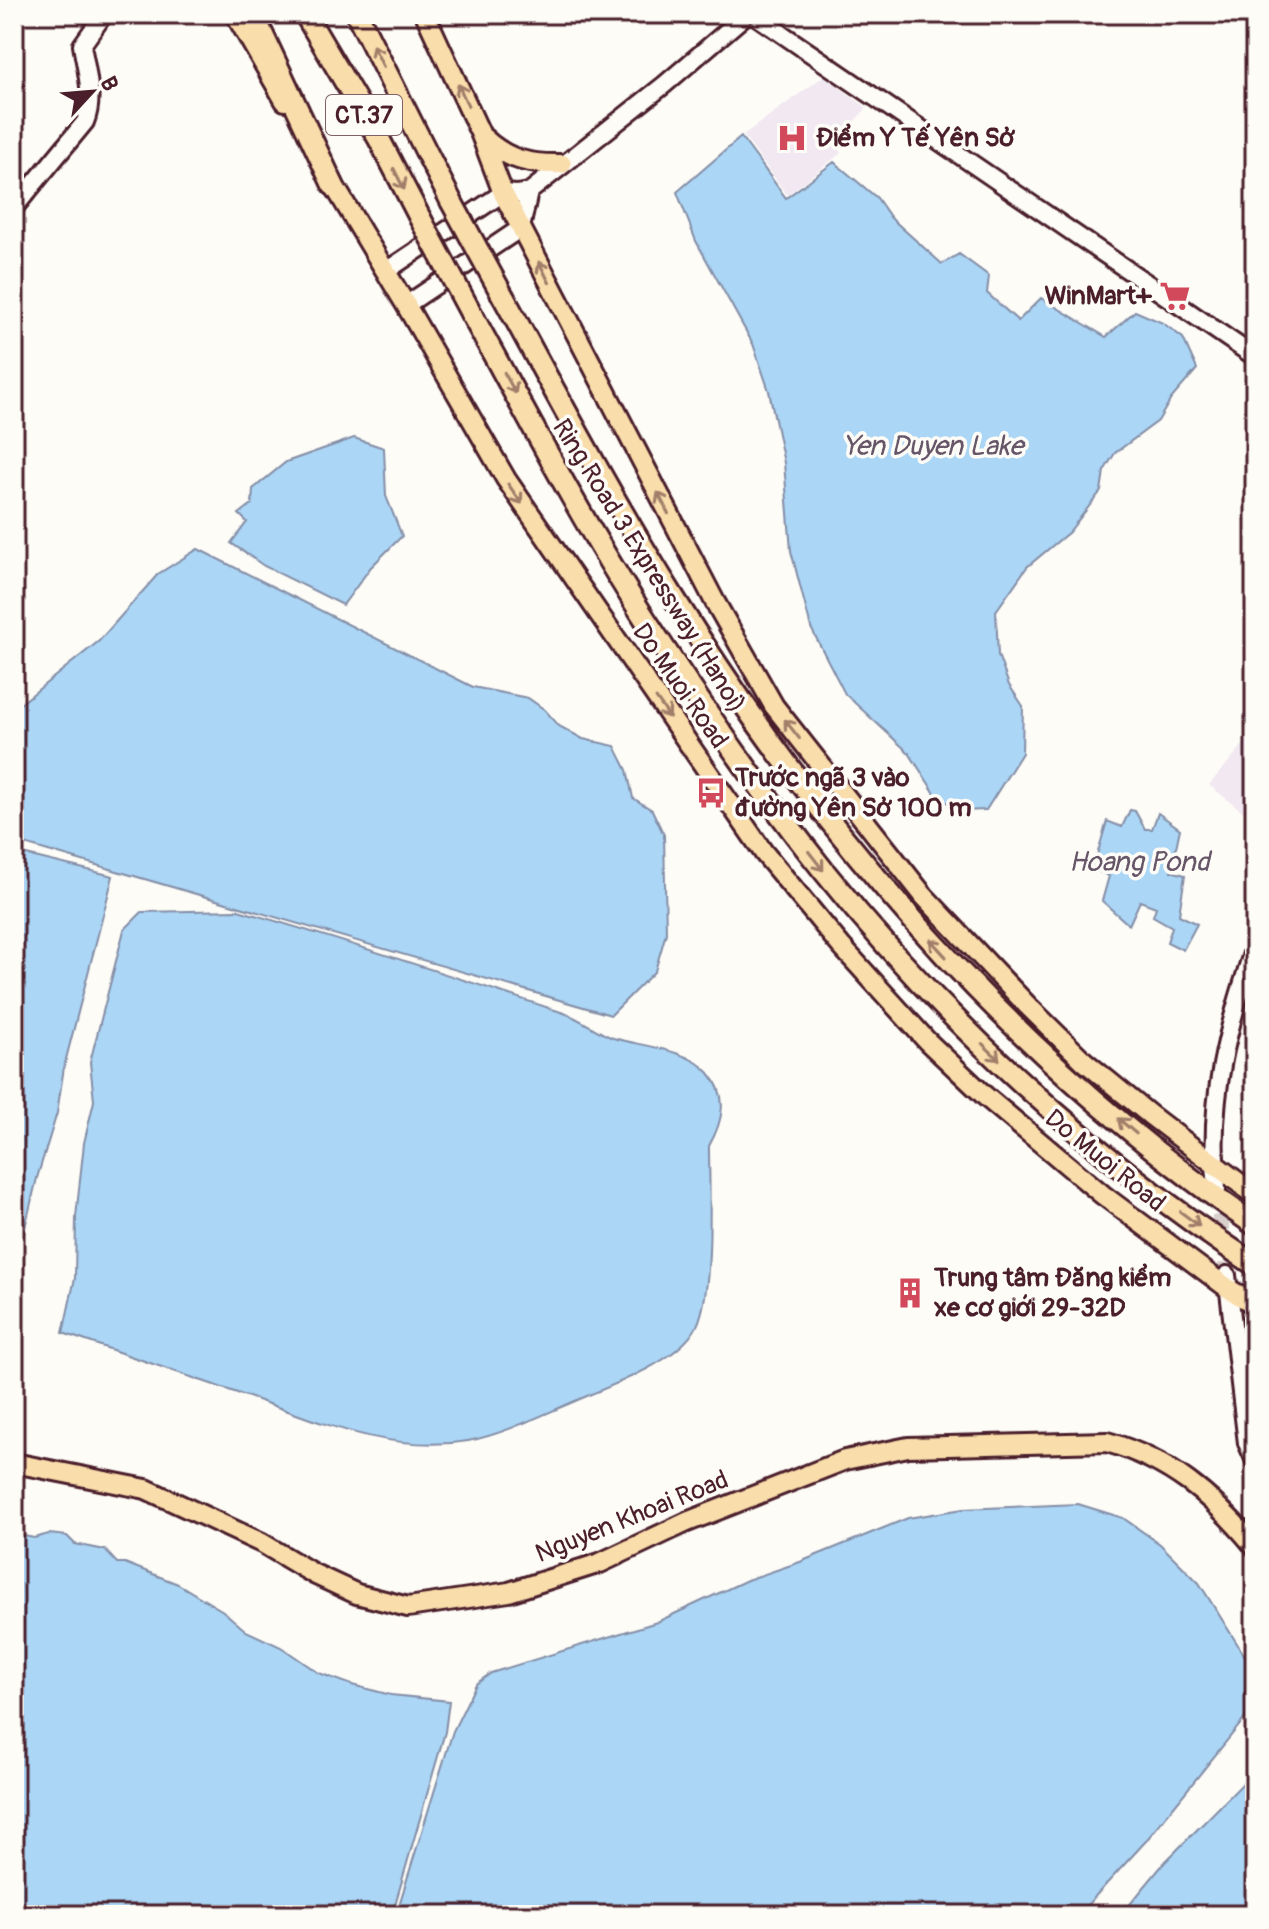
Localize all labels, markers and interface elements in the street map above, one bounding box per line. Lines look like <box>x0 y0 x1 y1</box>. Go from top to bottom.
one-way arrow <box>370 45 385 69</box>
north arrow <box>52 52 132 132</box>
text: B <box>94 72 124 95</box>
one-way arrow <box>455 83 470 107</box>
road number: CT.37 <box>326 95 402 135</box>
hospital icon: Điểm Y Tế Yên Sở <box>775 121 809 155</box>
place label: Điểm Y Tế Yên Sở <box>816 122 1016 154</box>
one-way arrow <box>392 167 408 190</box>
one-way arrow <box>536 261 551 285</box>
supermarket icon: WinMart+ <box>1158 279 1192 313</box>
place label: WinMart+ <box>1044 280 1152 312</box>
one-way arrow <box>502 371 518 394</box>
street label: Ring Road 3 Expressway (Hanoi) <box>545 413 753 719</box>
water label: Yen Duyen Lake <box>843 429 1027 464</box>
one-way arrow <box>507 482 524 504</box>
one-way arrow <box>655 492 671 516</box>
street label: Do Muoi Road <box>625 617 735 755</box>
one-way arrow <box>655 696 671 718</box>
one-way arrow <box>783 719 800 740</box>
place label: Trước ngã 3 vào đường Yên Sở 100 m <box>734 762 972 824</box>
bus stop icon: Trước ngã 3 vào đường Yên Sở 100 m <box>694 776 728 810</box>
water label: Hoang Pond <box>1069 845 1213 880</box>
one-way arrow <box>807 850 824 871</box>
one-way arrow <box>928 938 947 958</box>
one-way arrow <box>981 1043 1001 1062</box>
street label: Do Muoi Road <box>1038 1103 1172 1219</box>
one-way arrow <box>1118 1117 1138 1135</box>
one-way arrow <box>1179 1210 1200 1227</box>
place label: Trung tâm Đăng kiểm xe cơ giới 29-32D <box>933 1262 1171 1324</box>
building icon: Trung tâm Đăng kiểm xe cơ giới 29-32D <box>893 1276 927 1310</box>
street label: Nguyen Khoai Road <box>531 1464 733 1570</box>

